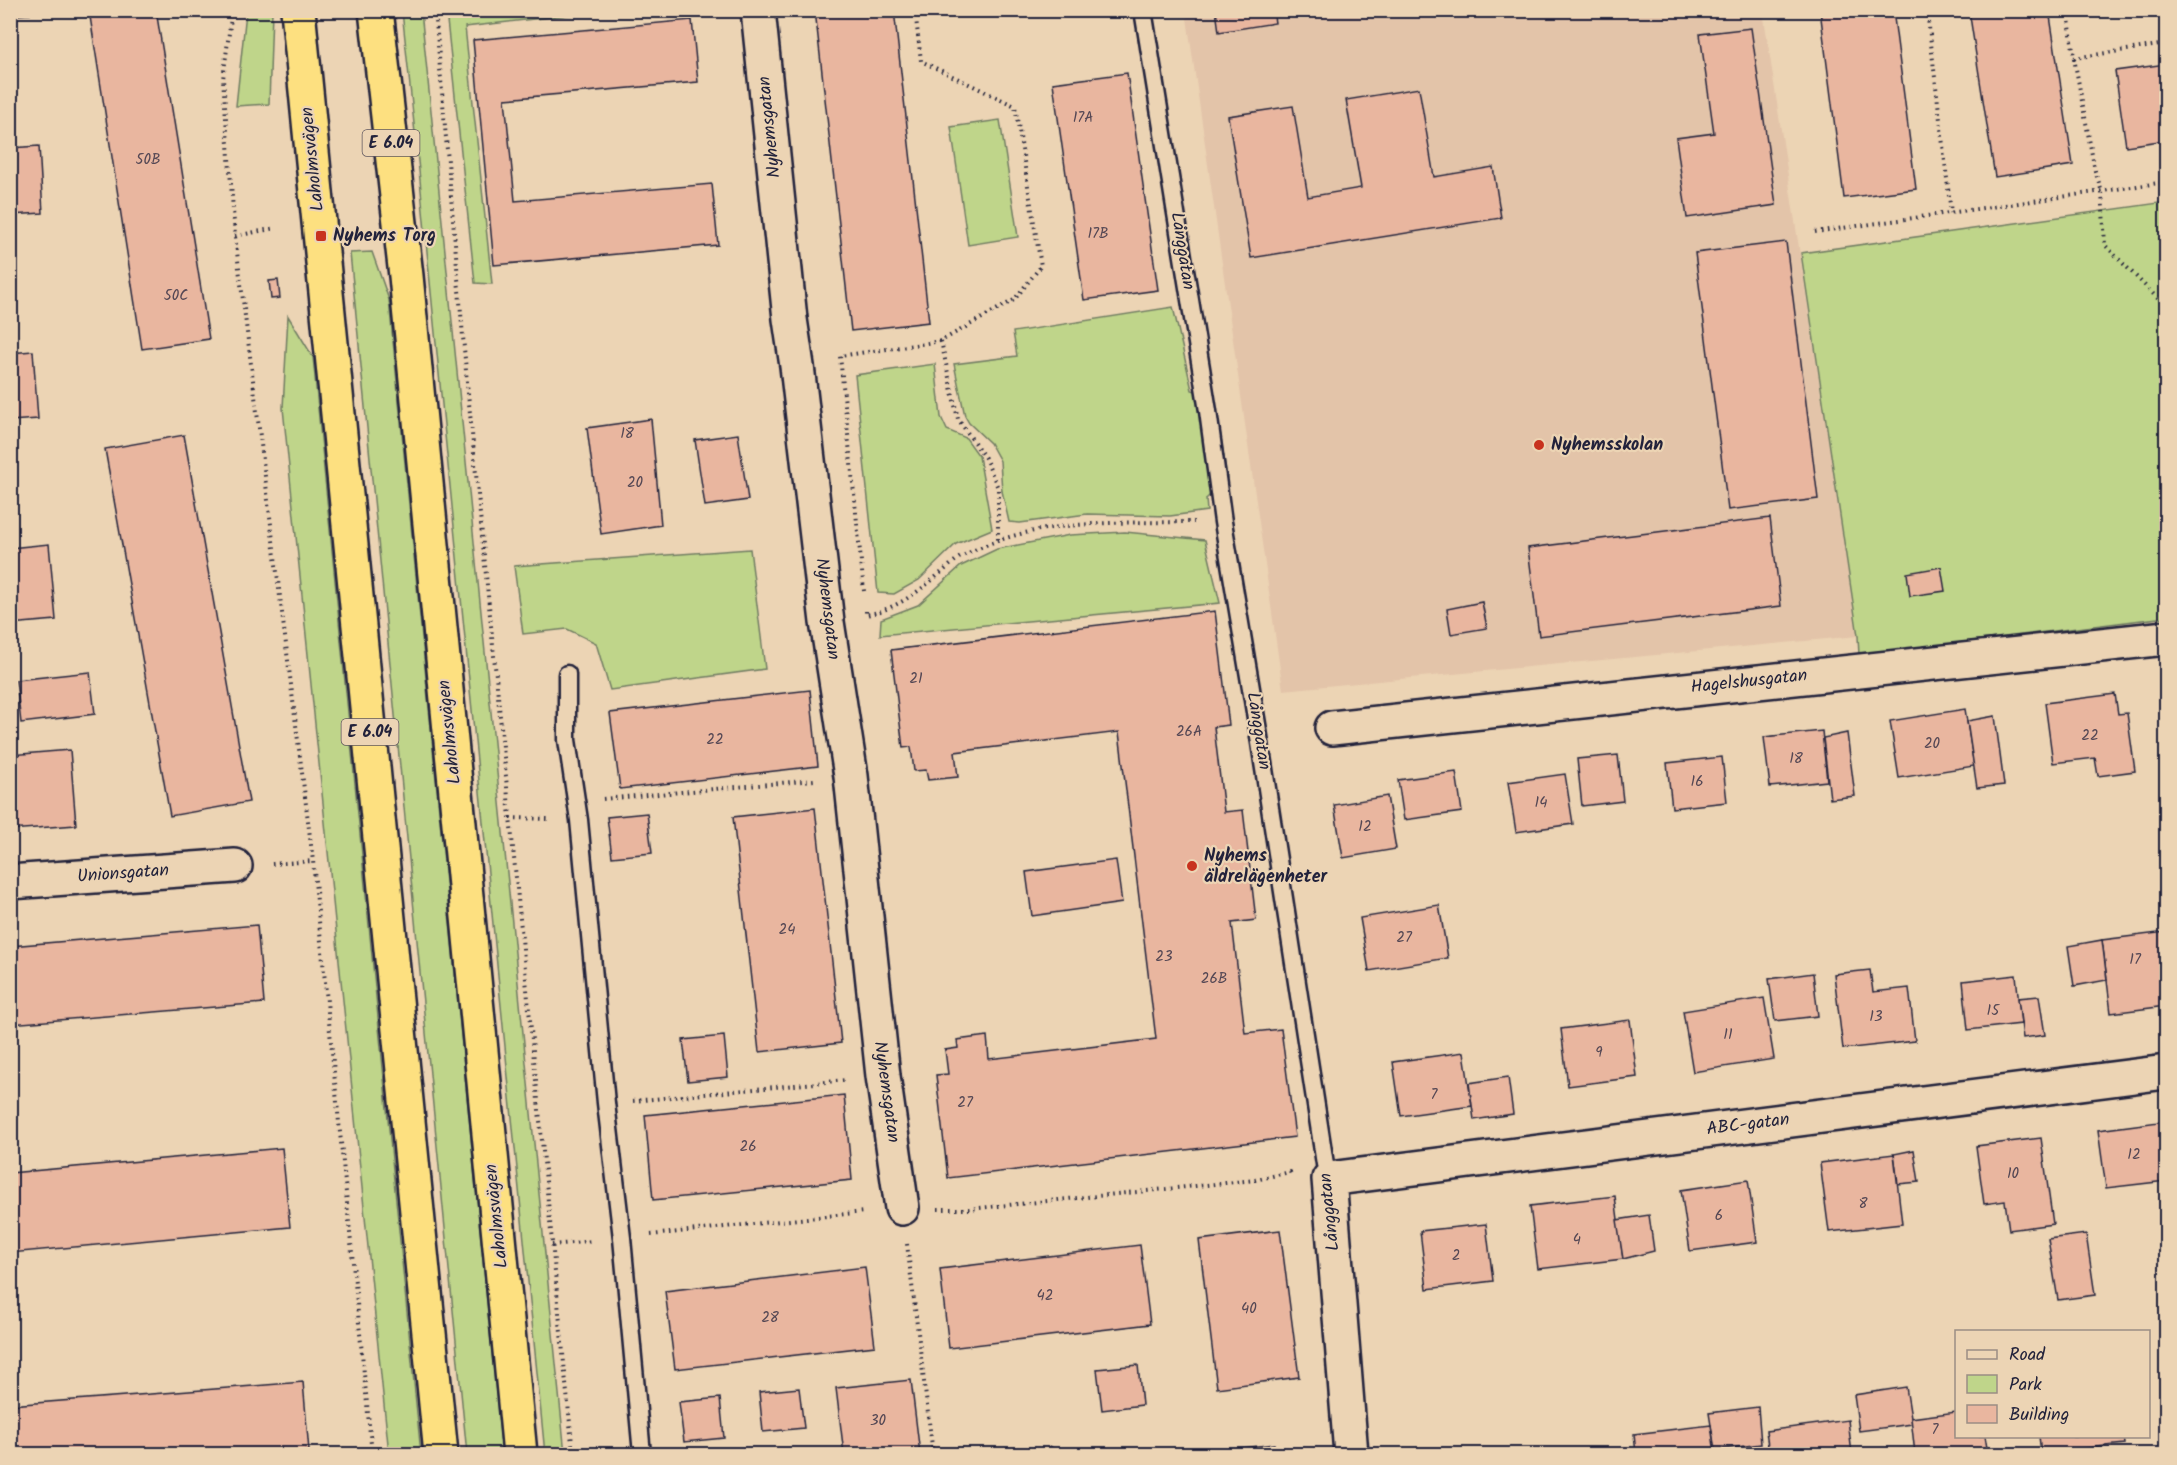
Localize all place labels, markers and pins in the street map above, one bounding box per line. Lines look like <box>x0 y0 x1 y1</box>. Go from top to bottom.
place label: Nyhems Torg <box>333 222 436 251</box>
marker: Nyhems Torg <box>314 229 328 243</box>
place label: Nyhemsskolan <box>1551 431 1663 460</box>
marker: Nyhemsskolan <box>1532 438 1546 452</box>
place label: Nyhems äldrelägenheter <box>1204 842 1328 892</box>
marker: Nyhems äldrelägenheter <box>1185 859 1199 873</box>

